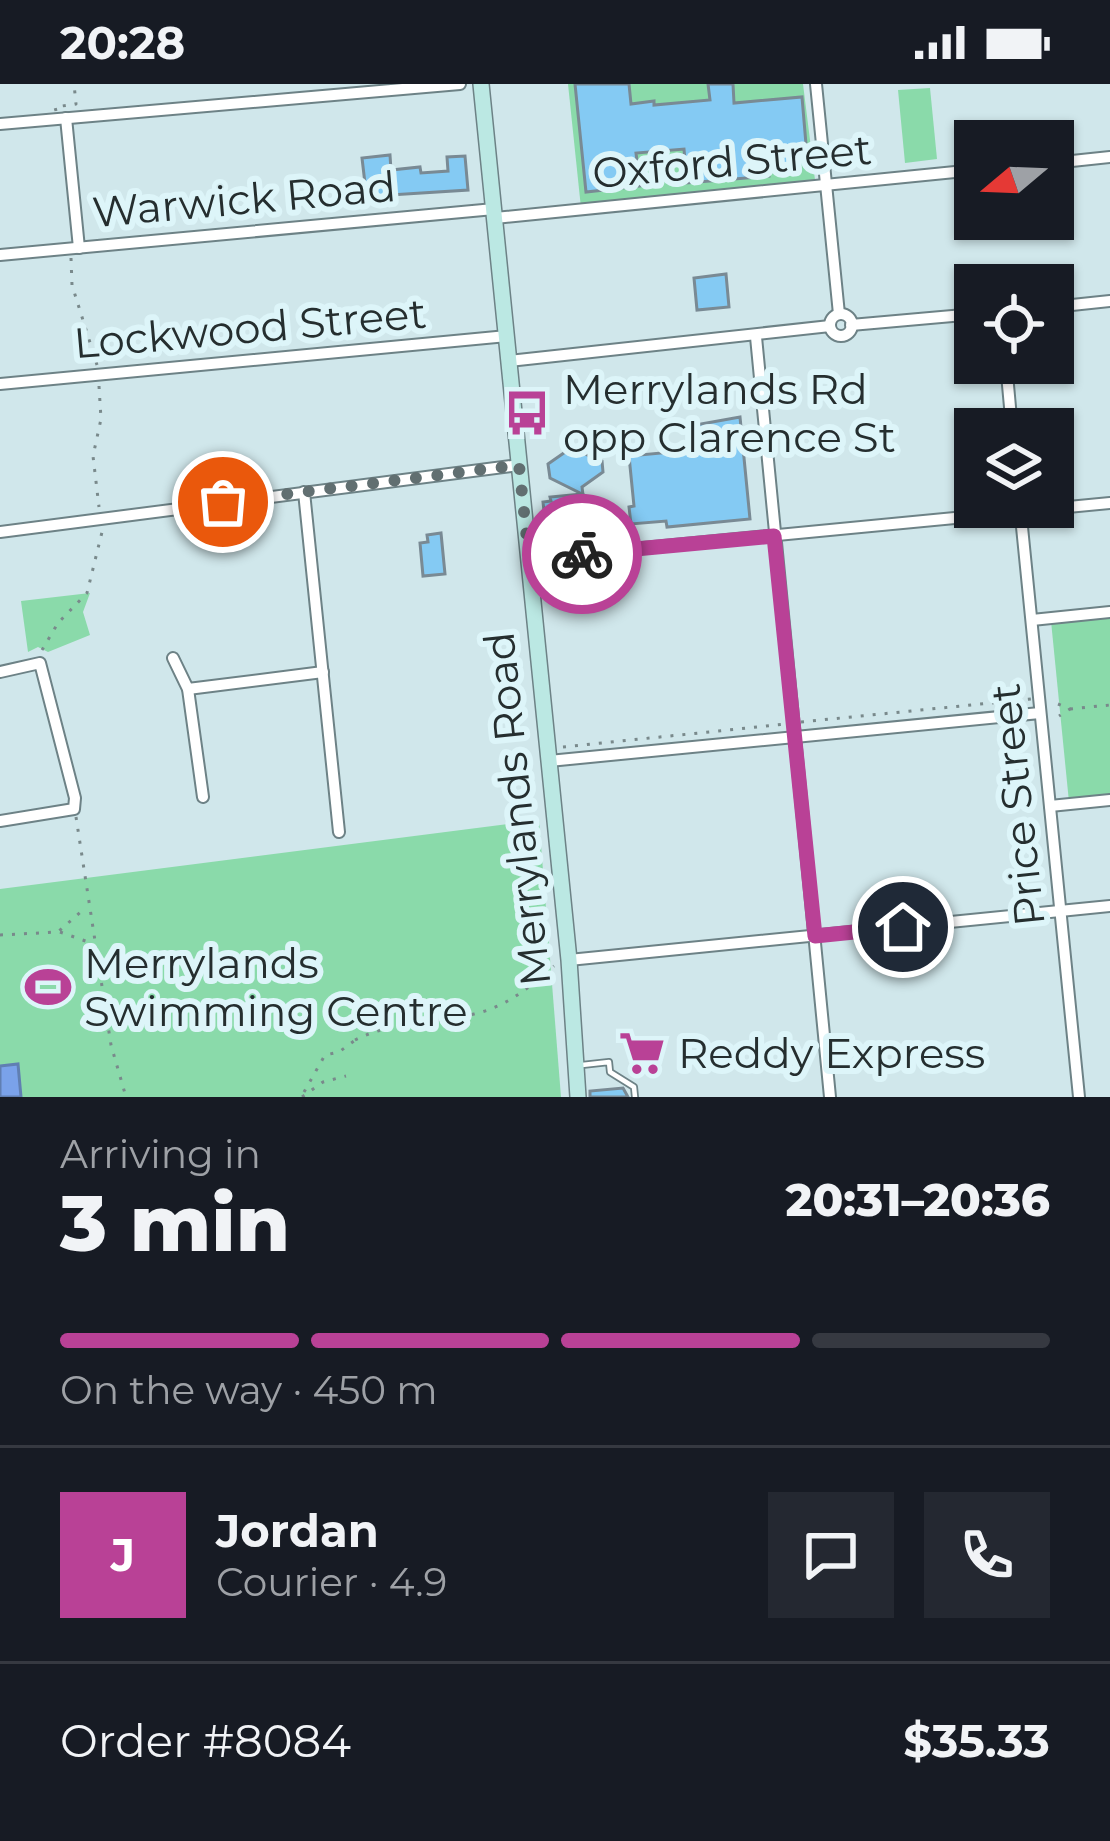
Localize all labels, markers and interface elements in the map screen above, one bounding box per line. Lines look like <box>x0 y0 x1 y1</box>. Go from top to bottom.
text: 20:28 <box>60 15 185 70</box>
north arrow <box>954 120 1074 240</box>
map controls <box>954 120 1074 528</box>
street label: Oxford Street <box>590 123 874 199</box>
street label: Warwick Road <box>90 160 398 238</box>
button: locate <box>954 264 1074 384</box>
street label: Lockwood Street <box>72 287 428 369</box>
place label: Merrylands Rd opp Clarence St <box>563 363 896 463</box>
bus stop icon: Merrylands Rd opp Clarence St <box>502 388 552 438</box>
button: layers <box>954 408 1074 528</box>
pin <box>172 451 274 553</box>
icon: bag <box>190 469 256 535</box>
courier <box>522 494 642 614</box>
icon: bike <box>549 521 615 587</box>
street label: Merrylands Road <box>473 629 561 989</box>
street label: Price Street <box>978 681 1056 929</box>
pin <box>852 876 954 978</box>
icon: home <box>870 894 936 960</box>
place label: Merrylands Swimming Centre <box>84 937 468 1037</box>
sports icon: Merrylands Swimming Centre <box>23 962 73 1012</box>
place label: Reddy Express <box>678 1027 985 1079</box>
supermarket icon: Reddy Express <box>617 1028 667 1078</box>
text: Arriving in <box>60 1130 261 1178</box>
text: 20:31–20:36 <box>786 1172 1050 1227</box>
text: 3 min <box>60 1175 290 1271</box>
text: On the way · 450 m <box>60 1366 438 1414</box>
button: chat <box>768 1492 894 1618</box>
button: phone <box>924 1492 1050 1618</box>
text: Jordan <box>216 1503 379 1558</box>
text: J <box>111 1527 135 1582</box>
text: Courier · 4.9 <box>216 1558 447 1606</box>
text: Order #8084 <box>60 1713 351 1768</box>
text: $35.33 <box>903 1713 1050 1768</box>

